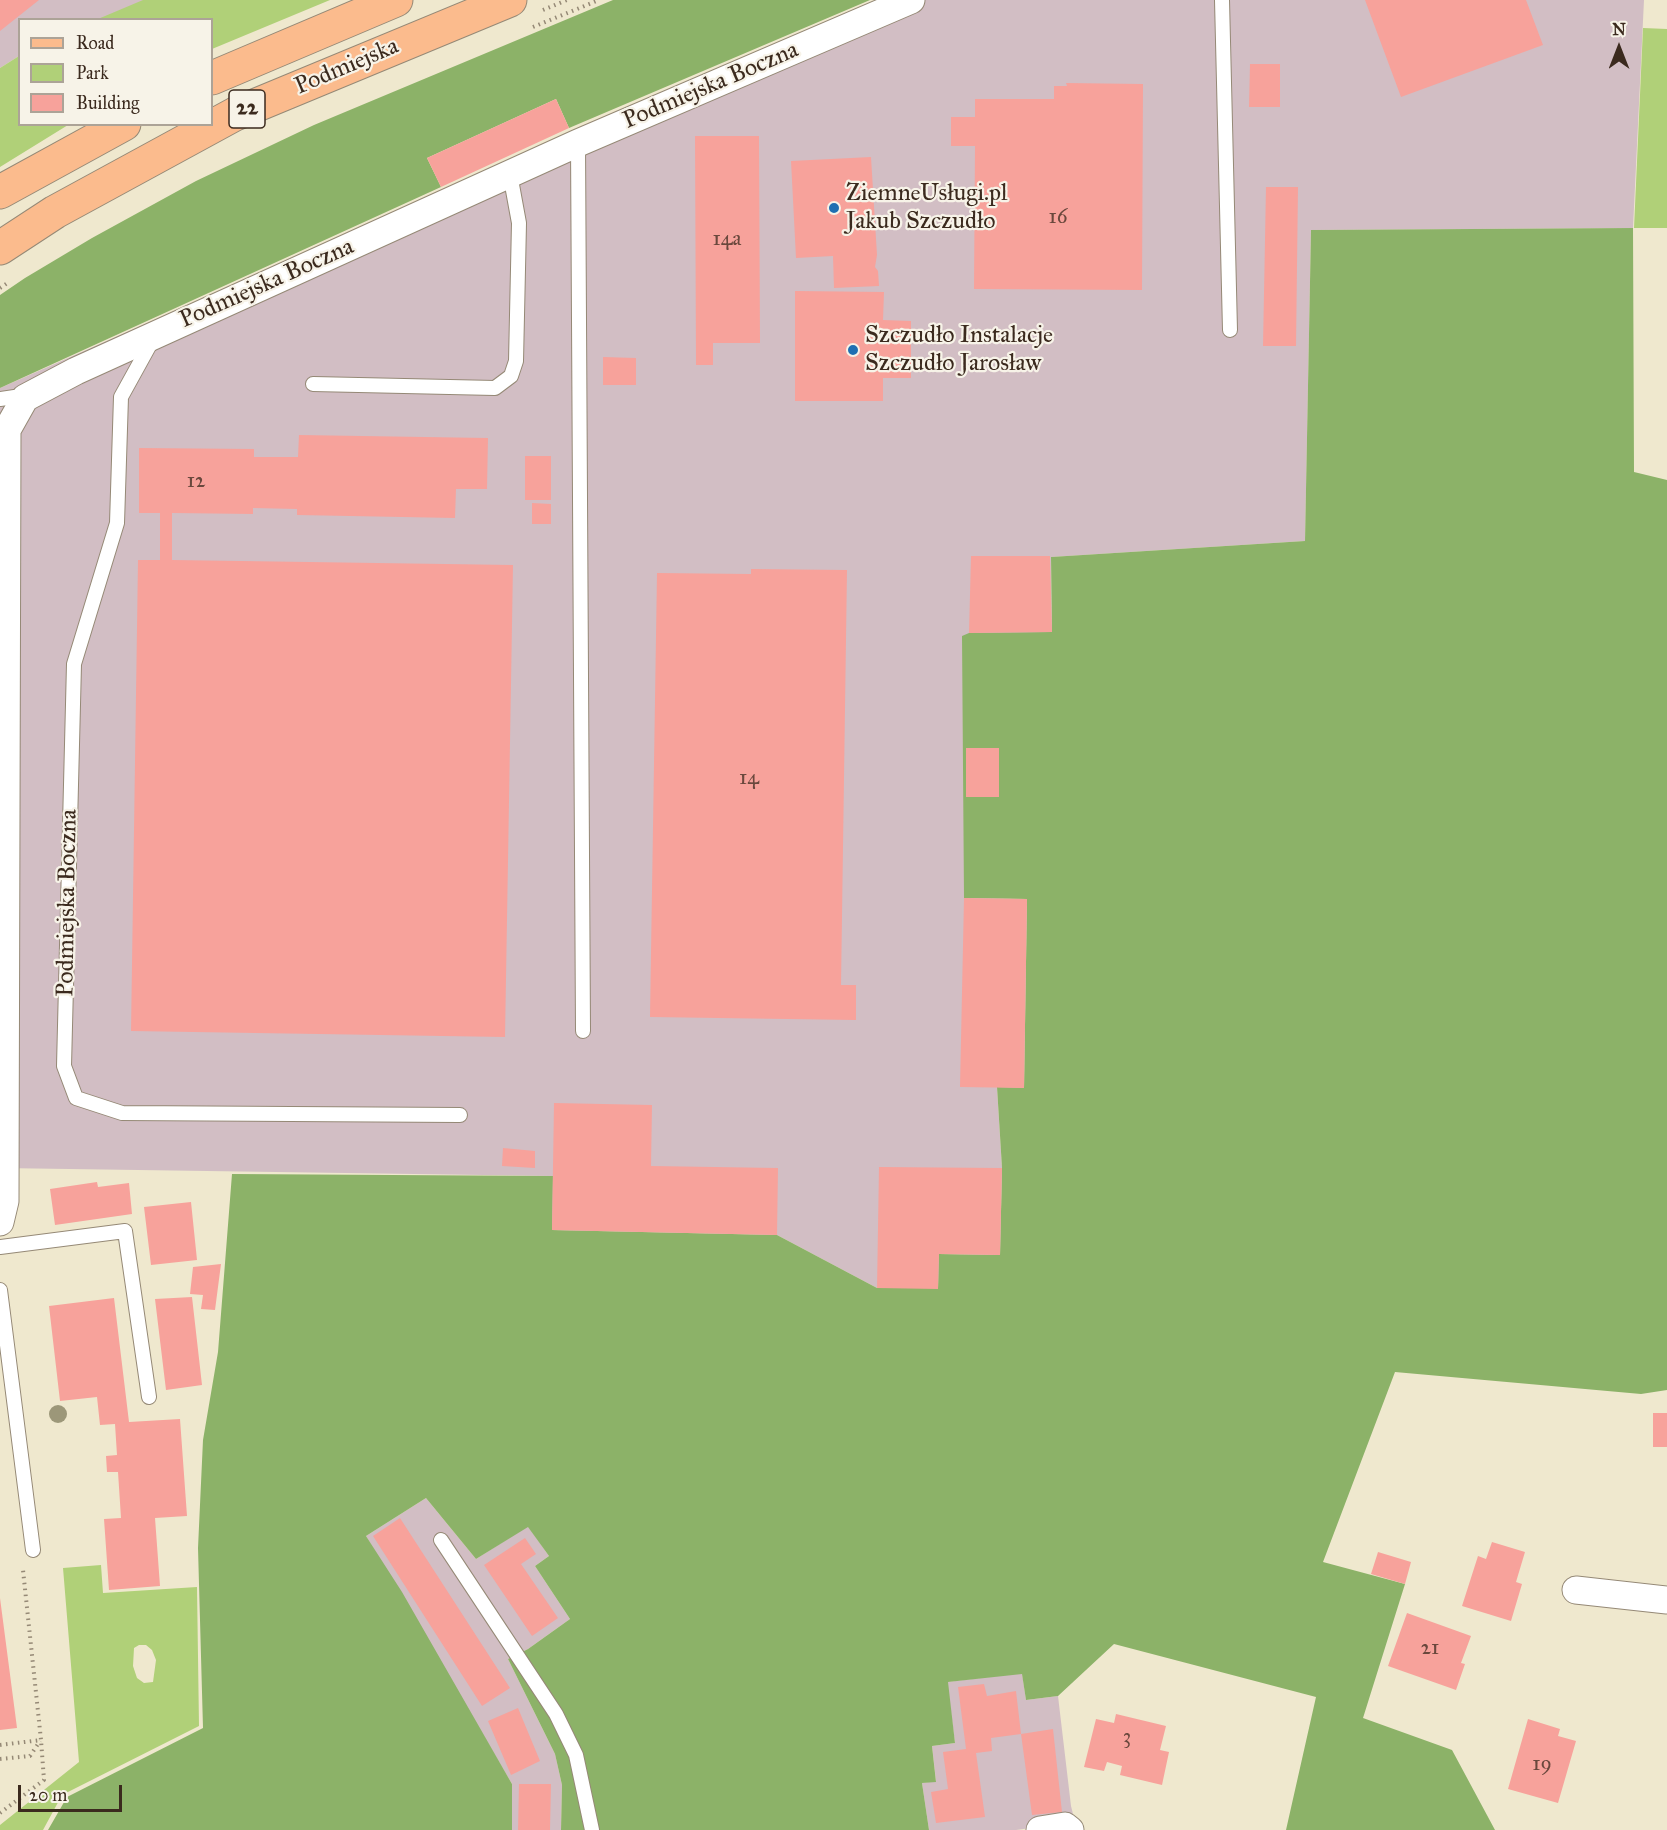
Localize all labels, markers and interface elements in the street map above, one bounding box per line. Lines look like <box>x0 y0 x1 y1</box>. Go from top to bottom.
legend <box>18 18 213 126</box>
north arrow <box>1589 18 1649 78</box>
text: N <box>1612 20 1626 39</box>
text: Road <box>76 32 114 54</box>
street label: Podmiejska <box>291 32 403 102</box>
street label: Podmiejska Boczna <box>619 36 803 136</box>
text: Park <box>76 62 109 84</box>
road number: 22 <box>229 90 265 128</box>
text: Building <box>76 92 139 114</box>
place label: ZiemneUsługi.pl Jakub Szczudło <box>846 180 1007 236</box>
marker: ZiemneUsługi.pl Jakub Szczudło <box>827 201 841 215</box>
house number: 16 <box>1048 205 1068 231</box>
house number: 14a <box>713 227 741 253</box>
street label: Podmiejska Boczna <box>175 233 359 335</box>
place label: Szczudło Instalacje Szczudło Jarosław <box>865 322 1053 378</box>
marker: Szczudło Instalacje Szczudło Jarosław <box>846 343 860 357</box>
house number: 12 <box>187 469 205 495</box>
house number: 14 <box>739 766 759 792</box>
street label: Podmiejska Boczna <box>52 809 84 997</box>
house number: 21 <box>1421 1636 1439 1662</box>
house number: 3 <box>1123 1725 1131 1751</box>
house number: 19 <box>1532 1752 1552 1778</box>
scale bar <box>21 1773 124 1811</box>
text: 20 m <box>29 1784 67 1806</box>

